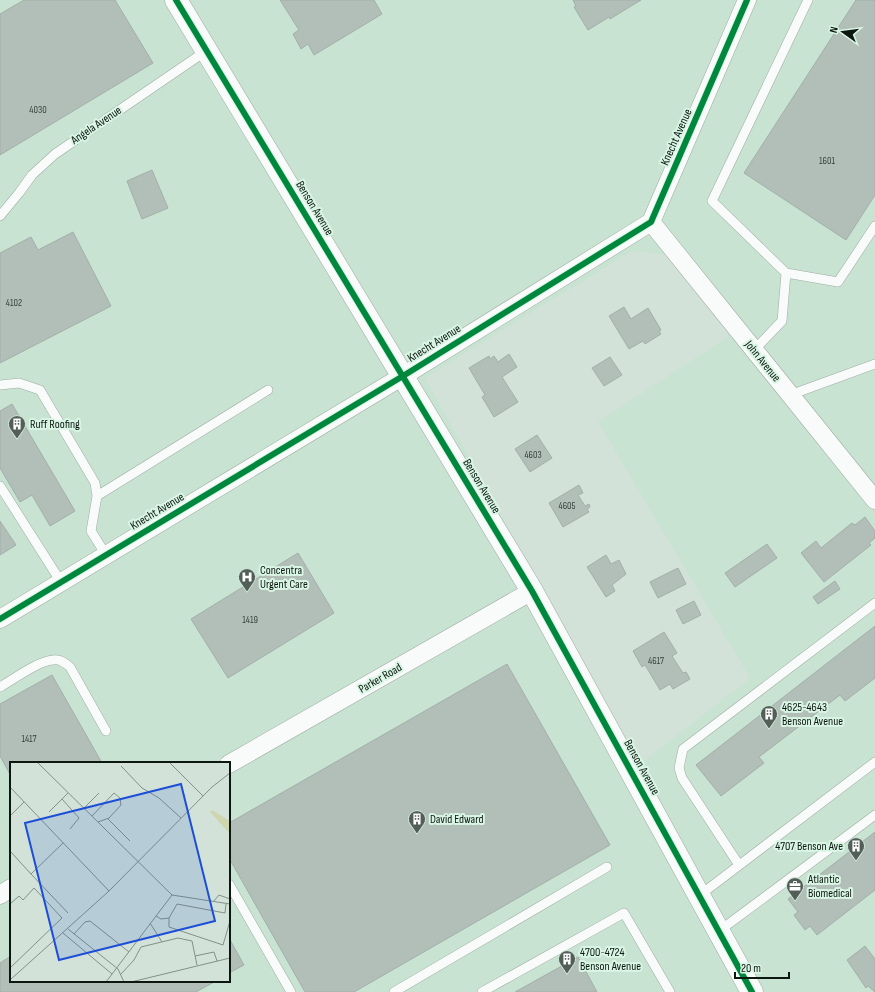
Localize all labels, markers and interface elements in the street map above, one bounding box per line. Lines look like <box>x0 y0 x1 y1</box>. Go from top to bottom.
north arrow <box>823 12 863 52</box>
text: N <box>827 25 841 34</box>
street label: Angela Avenue <box>67 103 125 148</box>
house number: 4030 <box>29 104 47 116</box>
street label: Knecht Avenue <box>657 106 696 168</box>
house number: 1601 <box>819 155 835 167</box>
street label: Benson Avenue <box>292 178 337 238</box>
house number: 4102 <box>6 297 22 309</box>
street label: Knecht Avenue <box>405 321 464 366</box>
street label: John Avenue <box>741 337 784 385</box>
building icon: Ruff Roofing <box>7 414 27 439</box>
place label: Ruff Roofing <box>30 417 80 432</box>
house number: 4603 <box>524 449 542 461</box>
street label: Benson Avenue <box>459 456 504 516</box>
street label: Knecht Avenue <box>128 489 187 533</box>
house number: 4605 <box>558 500 576 512</box>
place label: Concentra Urgent Care <box>260 563 308 592</box>
hospital icon: Concentra Urgent Care <box>237 567 257 592</box>
house number: 1419 <box>242 614 258 626</box>
house number: 4617 <box>648 655 664 667</box>
street label: Parker Road <box>356 660 405 697</box>
place label: 4625-4643 Benson Avenue <box>782 700 843 729</box>
building icon: 4625-4643 Benson Avenue <box>759 704 779 729</box>
house number: 1417 <box>21 733 37 745</box>
street label: Benson Avenue <box>620 737 663 798</box>
inset map <box>10 762 230 982</box>
building icon: David Edward <box>407 809 427 834</box>
place label: David Edward <box>430 812 483 827</box>
building icon: 4707 Benson Ave <box>846 836 866 861</box>
place label: 4707 Benson Ave <box>775 839 843 854</box>
place label: Atlantic Biomedical <box>807 872 852 901</box>
office icon: Atlantic Biomedical <box>785 876 805 901</box>
place label: 4700-4724 Benson Avenue <box>580 945 641 974</box>
building icon: 4700-4724 Benson Avenue <box>557 949 577 974</box>
scale bar <box>735 954 789 980</box>
text: 20 m <box>741 961 761 976</box>

